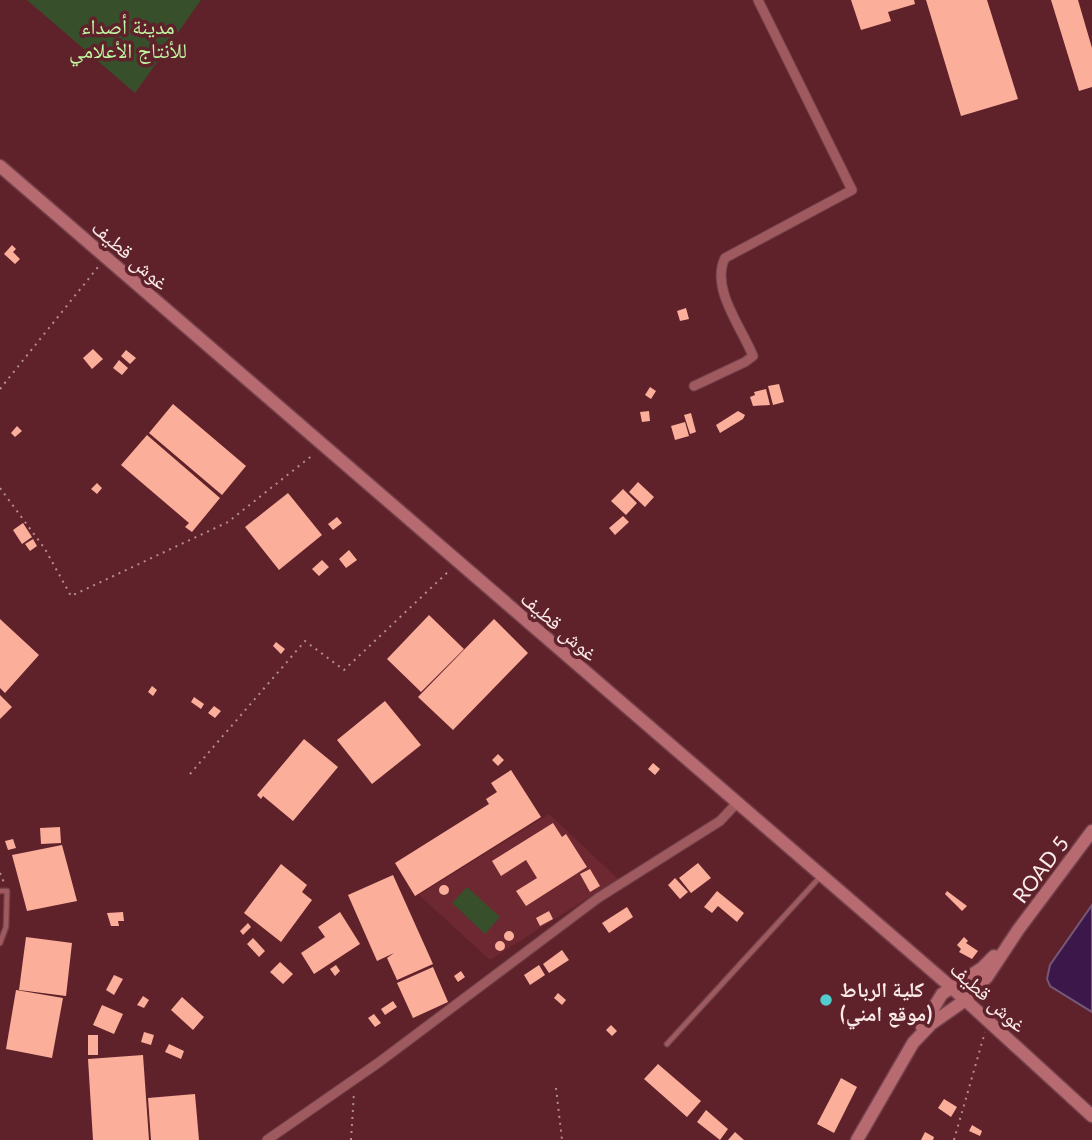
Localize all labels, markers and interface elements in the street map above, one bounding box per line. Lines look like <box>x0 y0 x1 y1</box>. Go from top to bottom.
park label: مدينة أصداء للأنتاج الأعلامي <box>69 13 187 67</box>
street label: غوش قطيف <box>86 214 175 296</box>
street label: غوش قطيف <box>515 585 604 667</box>
street label: ROAD 5 <box>1007 831 1073 907</box>
street label: غوش قطيف <box>944 955 1033 1038</box>
place label: كلية الرباط (موقع امني) <box>840 976 932 1030</box>
marker: كلية الرباط (موقع امني) <box>818 992 834 1008</box>

